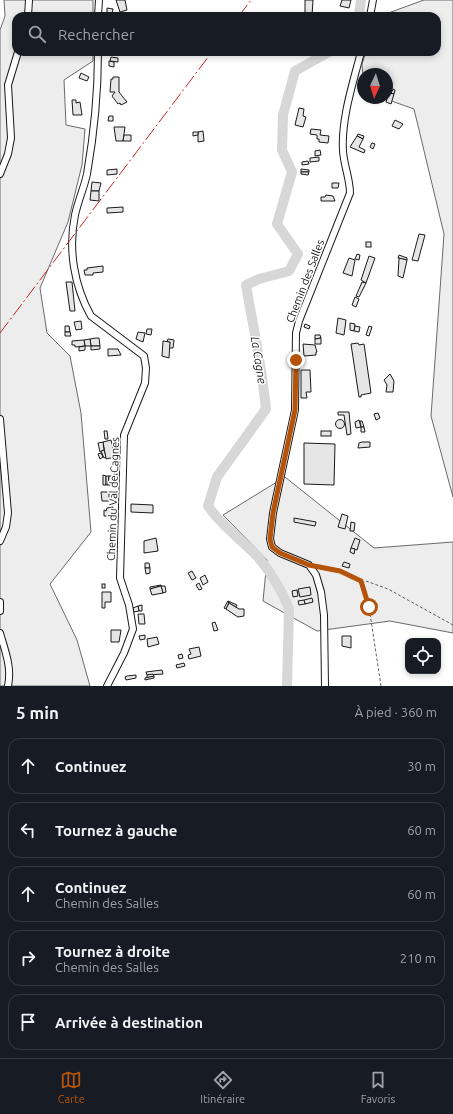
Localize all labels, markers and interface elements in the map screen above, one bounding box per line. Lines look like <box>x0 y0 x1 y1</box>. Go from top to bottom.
search box <box>12 12 441 56</box>
icon: search <box>26 23 48 45</box>
text: Rechercher <box>58 26 135 43</box>
north arrow <box>357 68 393 104</box>
street label: Chemin des Salles <box>284 238 326 324</box>
water label: La Cagne <box>249 335 269 385</box>
route end <box>287 351 305 369</box>
street label: Chemin du Val de Cagnes <box>105 437 121 561</box>
route start <box>360 598 378 616</box>
map controls <box>405 638 441 674</box>
button: locate <box>405 638 441 674</box>
text: 5 min <box>16 703 59 722</box>
text: À pied · 360 m <box>355 705 437 719</box>
icon: ahead <box>17 755 39 777</box>
text: Continuez <box>55 758 126 775</box>
text: 30 m <box>407 759 436 773</box>
icon: left <box>17 819 39 841</box>
text: Tournez à gauche <box>55 822 178 839</box>
text: 60 m <box>407 823 436 837</box>
text: Continuez <box>55 879 126 896</box>
icon: ahead <box>17 883 39 905</box>
text: 60 m <box>407 887 436 901</box>
text: Chemin des Salles <box>55 896 159 910</box>
text: Tournez à droite <box>55 943 170 960</box>
icon: right <box>17 947 39 969</box>
text: 210 m <box>400 951 436 965</box>
text: Chemin des Salles <box>55 960 159 974</box>
icon: arrive <box>17 1011 39 1033</box>
text: Arrivée à destination <box>55 1014 203 1031</box>
tab: Carte <box>58 1069 85 1105</box>
tab: Itinéraire <box>200 1069 245 1105</box>
tab: Favoris <box>361 1069 395 1105</box>

